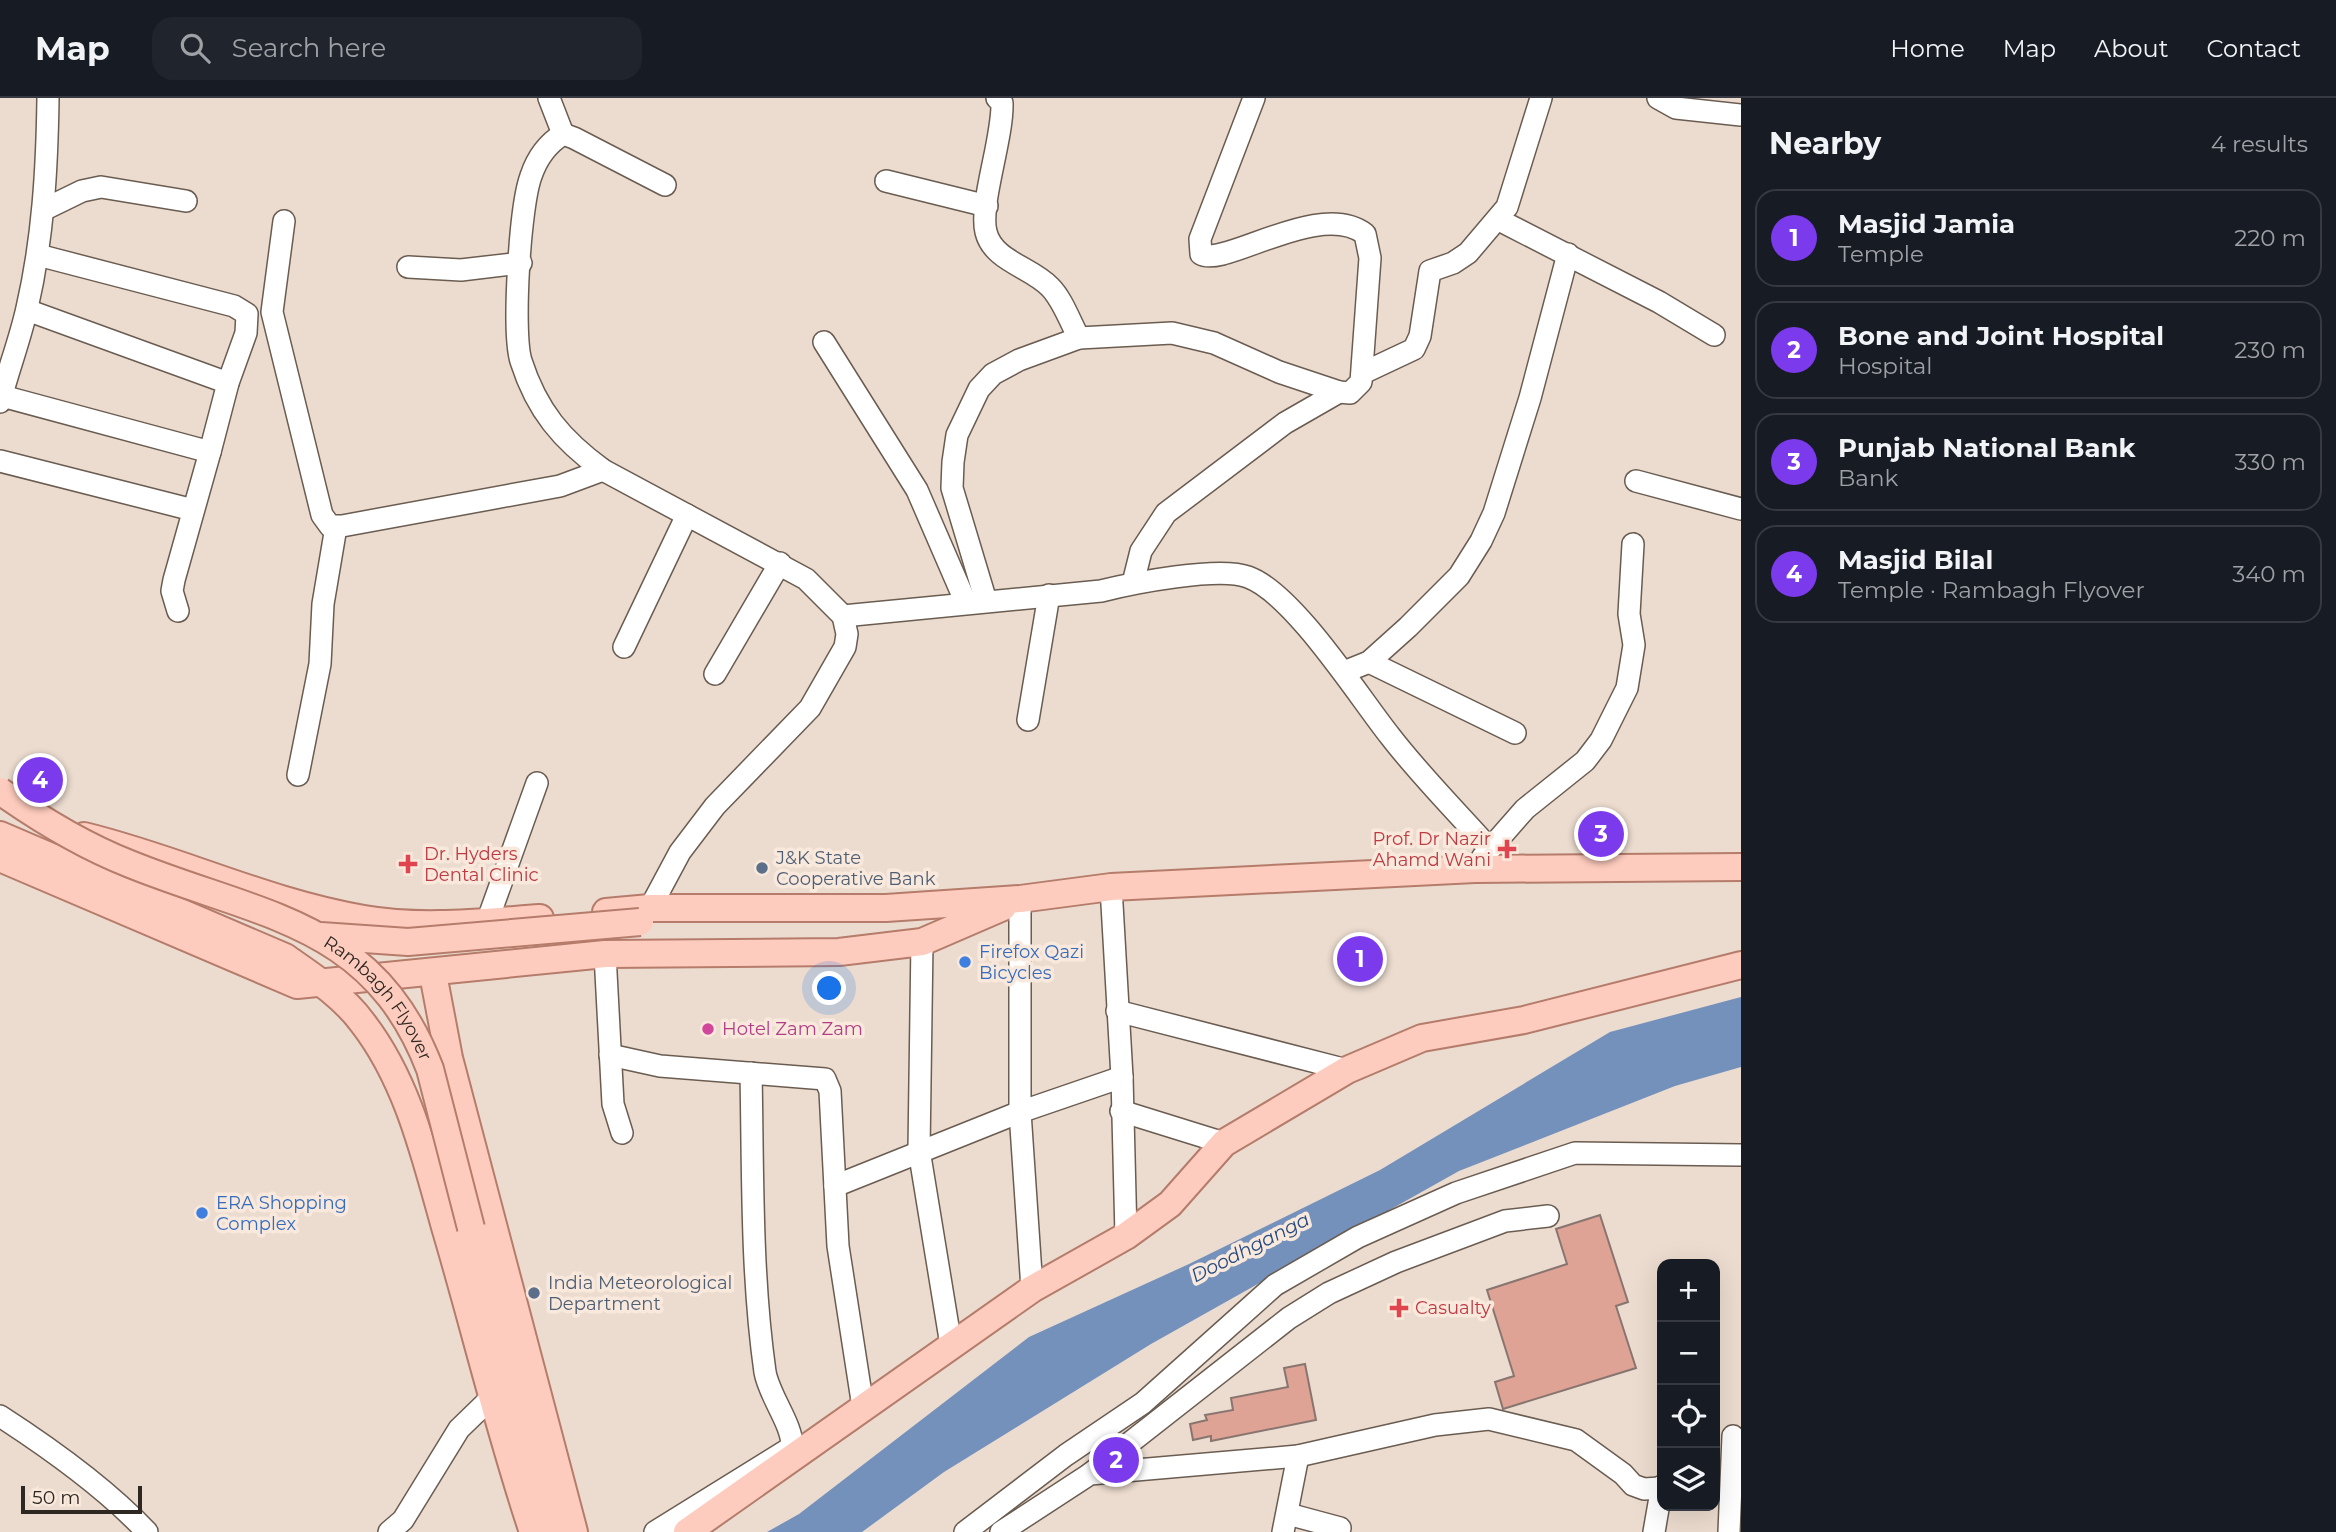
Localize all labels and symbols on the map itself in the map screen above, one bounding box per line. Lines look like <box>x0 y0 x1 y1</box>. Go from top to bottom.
pin: 4 <box>17 754 63 806</box>
pin: 3 <box>1578 808 1624 860</box>
place label: Prof. Dr Nazir Ahamd Wani <box>1372 828 1491 871</box>
marker: Prof. Dr Nazir Ahamd Wani <box>1497 839 1517 859</box>
place label: Dr. Hyders Dental Clinic <box>424 843 539 886</box>
place label: J&K State Cooperative Bank <box>775 847 936 890</box>
marker: Dr. Hyders Dental Clinic <box>398 854 418 874</box>
marker: J&K State Cooperative Bank <box>754 860 770 876</box>
street label: Rambagh Flyover <box>320 931 436 1064</box>
pin: 1 <box>1337 933 1383 985</box>
place label: Firefox Qazi Bicycles <box>979 941 1084 984</box>
marker: Firefox Qazi Bicycles <box>957 954 973 970</box>
your location <box>812 971 846 1005</box>
place label: Hotel Zam Zam <box>722 1018 863 1040</box>
marker: Hotel Zam Zam <box>700 1021 716 1037</box>
place label: ERA Shopping Complex <box>216 1192 347 1235</box>
marker: ERA Shopping Complex <box>194 1205 210 1221</box>
water label: Doodhganga <box>1187 1208 1313 1287</box>
place label: India Meteorological Department <box>548 1272 732 1315</box>
marker: India Meteorological Department <box>526 1285 542 1301</box>
place label: Casualty <box>1415 1297 1491 1319</box>
marker: Casualty <box>1389 1298 1409 1318</box>
pin: 2 <box>1093 1434 1139 1486</box>
scale bar <box>21 1483 142 1515</box>

